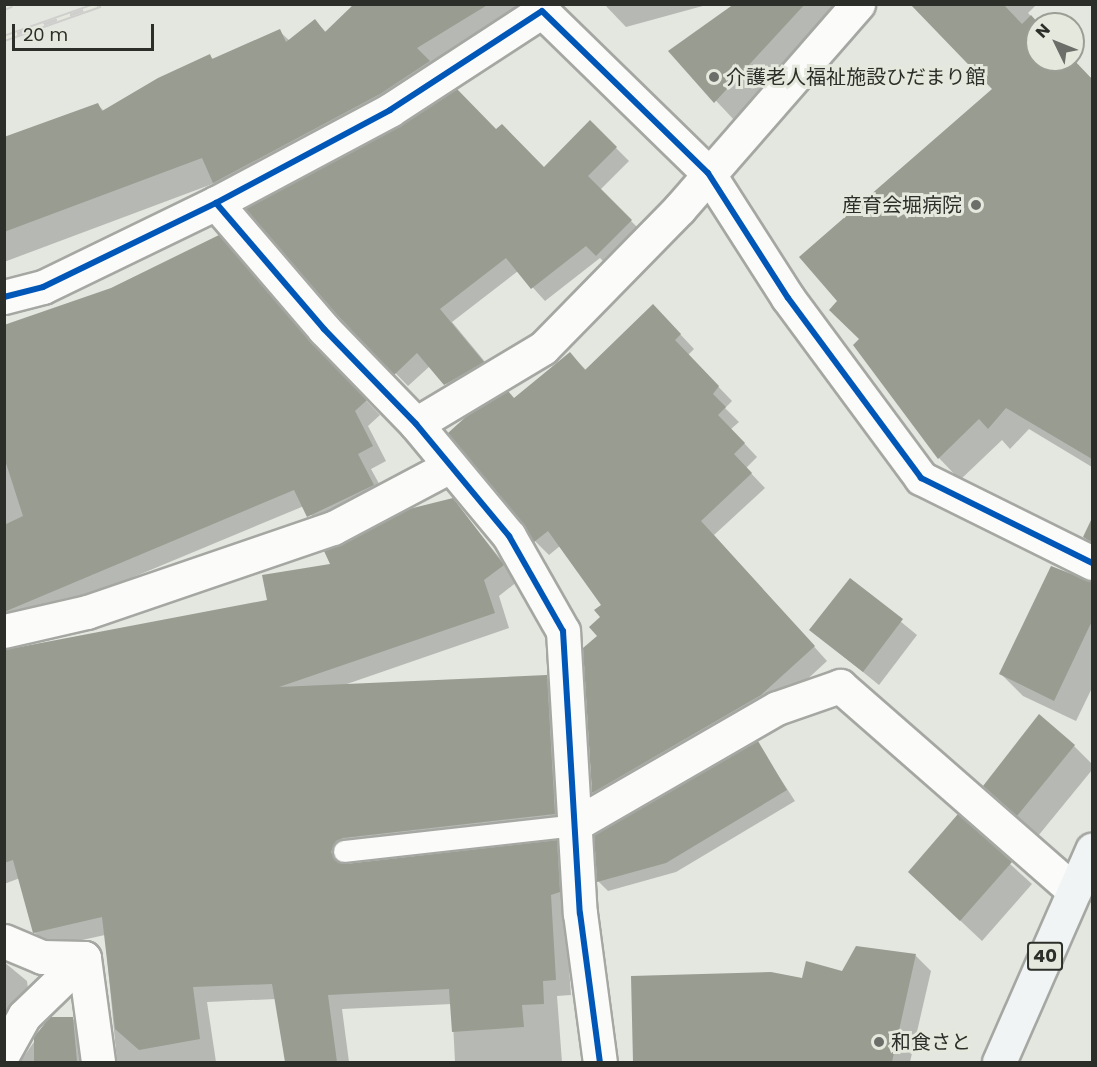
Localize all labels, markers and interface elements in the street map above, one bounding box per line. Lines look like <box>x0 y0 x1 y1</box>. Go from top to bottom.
scale bar <box>15 12 158 50</box>
north arrow <box>1025 12 1085 72</box>
text: N <box>1030 19 1055 43</box>
text: 20 m <box>23 22 68 47</box>
place label: 介護老人福祉施設ひだまり館 <box>726 65 986 89</box>
marker: 介護老人福祉施設ひだまり館 <box>707 70 721 84</box>
place label: 産育会堀病院 <box>842 193 962 217</box>
marker: 産育会堀病院 <box>967 196 985 214</box>
road number: 40 <box>1027 941 1063 971</box>
place label: 和食さと <box>891 1030 971 1054</box>
marker: 和食さと <box>872 1035 886 1049</box>

